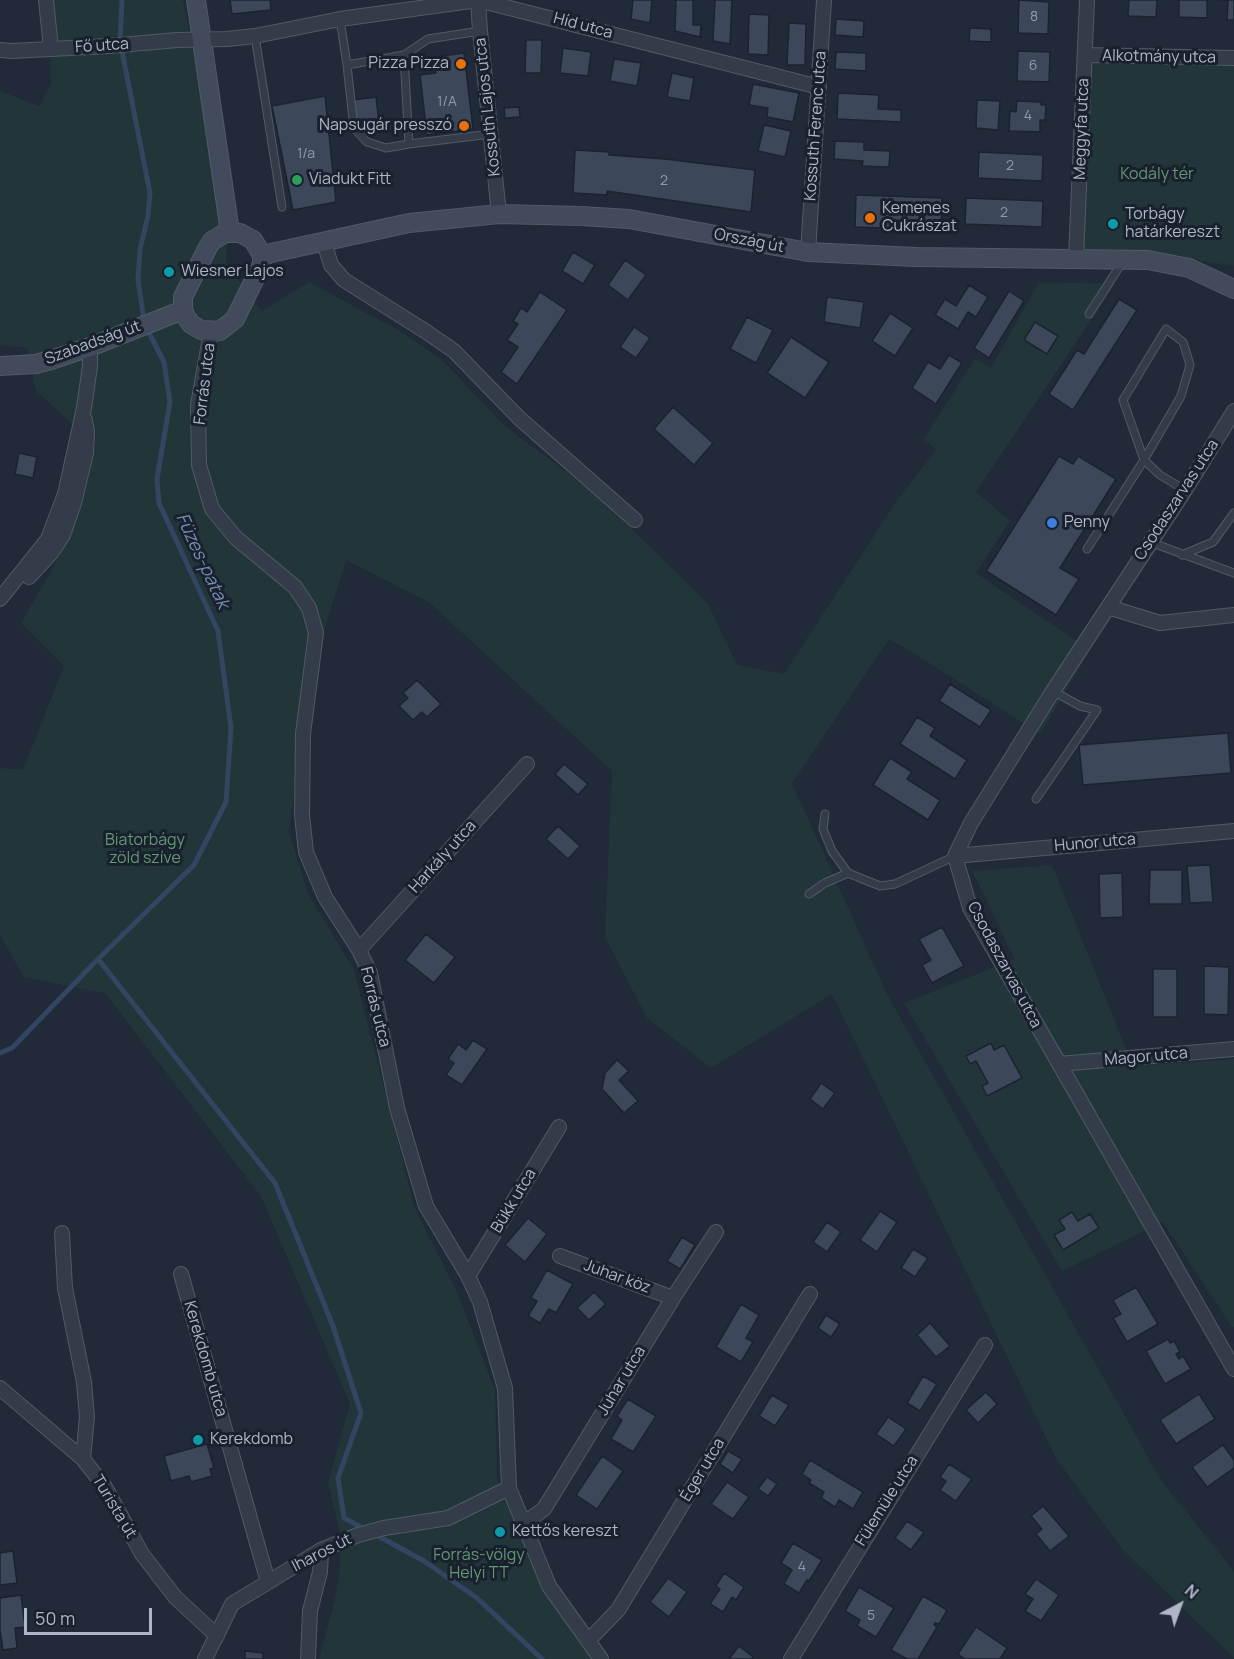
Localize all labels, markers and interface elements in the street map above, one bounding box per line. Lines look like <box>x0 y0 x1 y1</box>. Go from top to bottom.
street label: Híd utca <box>551 9 615 43</box>
house number: 8 <box>1030 9 1038 25</box>
street label: Fő utca <box>75 35 129 57</box>
street label: Kossuth Lajos utca <box>471 37 505 177</box>
street label: Alkotmány utca <box>1102 46 1216 68</box>
street label: Kossuth Ferenc utca <box>801 50 831 202</box>
place label: Pizza Pizza <box>368 54 449 74</box>
marker: Pizza Pizza <box>454 57 468 71</box>
house number: 6 <box>1029 58 1037 74</box>
street label: Meggyfa utca <box>1071 78 1093 180</box>
house number: 1/A <box>437 94 457 110</box>
house number: 4 <box>1024 108 1032 124</box>
place label: Napsugár presszó <box>319 116 452 136</box>
marker: Napsugár presszó <box>457 119 471 133</box>
house number: 1/a <box>297 146 315 162</box>
house number: 2 <box>1006 158 1014 174</box>
park label: Kodály tér <box>1120 165 1194 185</box>
place label: Viadukt Fitt <box>309 170 391 190</box>
marker: Viadukt Fitt <box>290 173 304 187</box>
house number: 2 <box>660 173 668 189</box>
place label: Kemenes Cukrászat <box>882 199 957 237</box>
house number: 2 <box>1000 205 1008 221</box>
place label: Torbágy határkereszt <box>1125 205 1220 243</box>
marker: Kemenes Cukrászat <box>863 211 877 225</box>
marker: Torbágy határkereszt <box>1106 217 1120 231</box>
street label: Ország út <box>712 225 786 257</box>
place label: Wiesner Lajos <box>181 262 284 282</box>
marker: Wiesner Lajos <box>162 265 176 279</box>
street label: Szabadság út <box>43 317 143 369</box>
street label: Forrás utca <box>190 342 220 426</box>
street label: Csodaszarvas utca <box>1131 436 1223 564</box>
water label: Füzes-patak <box>170 510 234 612</box>
place label: Penny <box>1064 513 1110 533</box>
marker: Penny <box>1045 516 1059 530</box>
street label: Harkály utca <box>405 817 481 897</box>
street label: Hunor utca <box>1054 830 1136 856</box>
park label: Biatorbágy zöld szíve <box>105 831 185 869</box>
street label: Csodaszarvas utca <box>963 899 1045 1031</box>
street label: Forrás utca <box>356 965 394 1049</box>
street label: Magor utca <box>1104 1044 1188 1070</box>
street label: Bükk utca <box>487 1165 541 1237</box>
street label: Juhar köz <box>581 1256 653 1298</box>
street label: Kerekdomb utca <box>179 1299 231 1419</box>
street label: Juhar utca <box>594 1343 650 1419</box>
place label: Kerekdomb <box>210 1430 293 1450</box>
marker: Kerekdomb <box>191 1433 205 1447</box>
street label: Éger utca <box>677 1435 729 1505</box>
street label: Fülemüle utca <box>852 1452 922 1550</box>
street label: Turista út <box>88 1472 140 1542</box>
place label: Kettős kereszt <box>512 1522 618 1542</box>
marker: Kettős kereszt <box>493 1525 507 1539</box>
street label: Iharos út <box>289 1530 355 1576</box>
park label: Forrás-völgy Helyi TT <box>433 1546 525 1584</box>
house number: 4 <box>798 1559 806 1575</box>
north arrow <box>1150 1575 1210 1635</box>
text: N <box>1180 1579 1203 1603</box>
scale bar <box>27 1596 154 1634</box>
text: 50 m <box>35 1606 75 1630</box>
house number: 5 <box>867 1608 875 1624</box>

